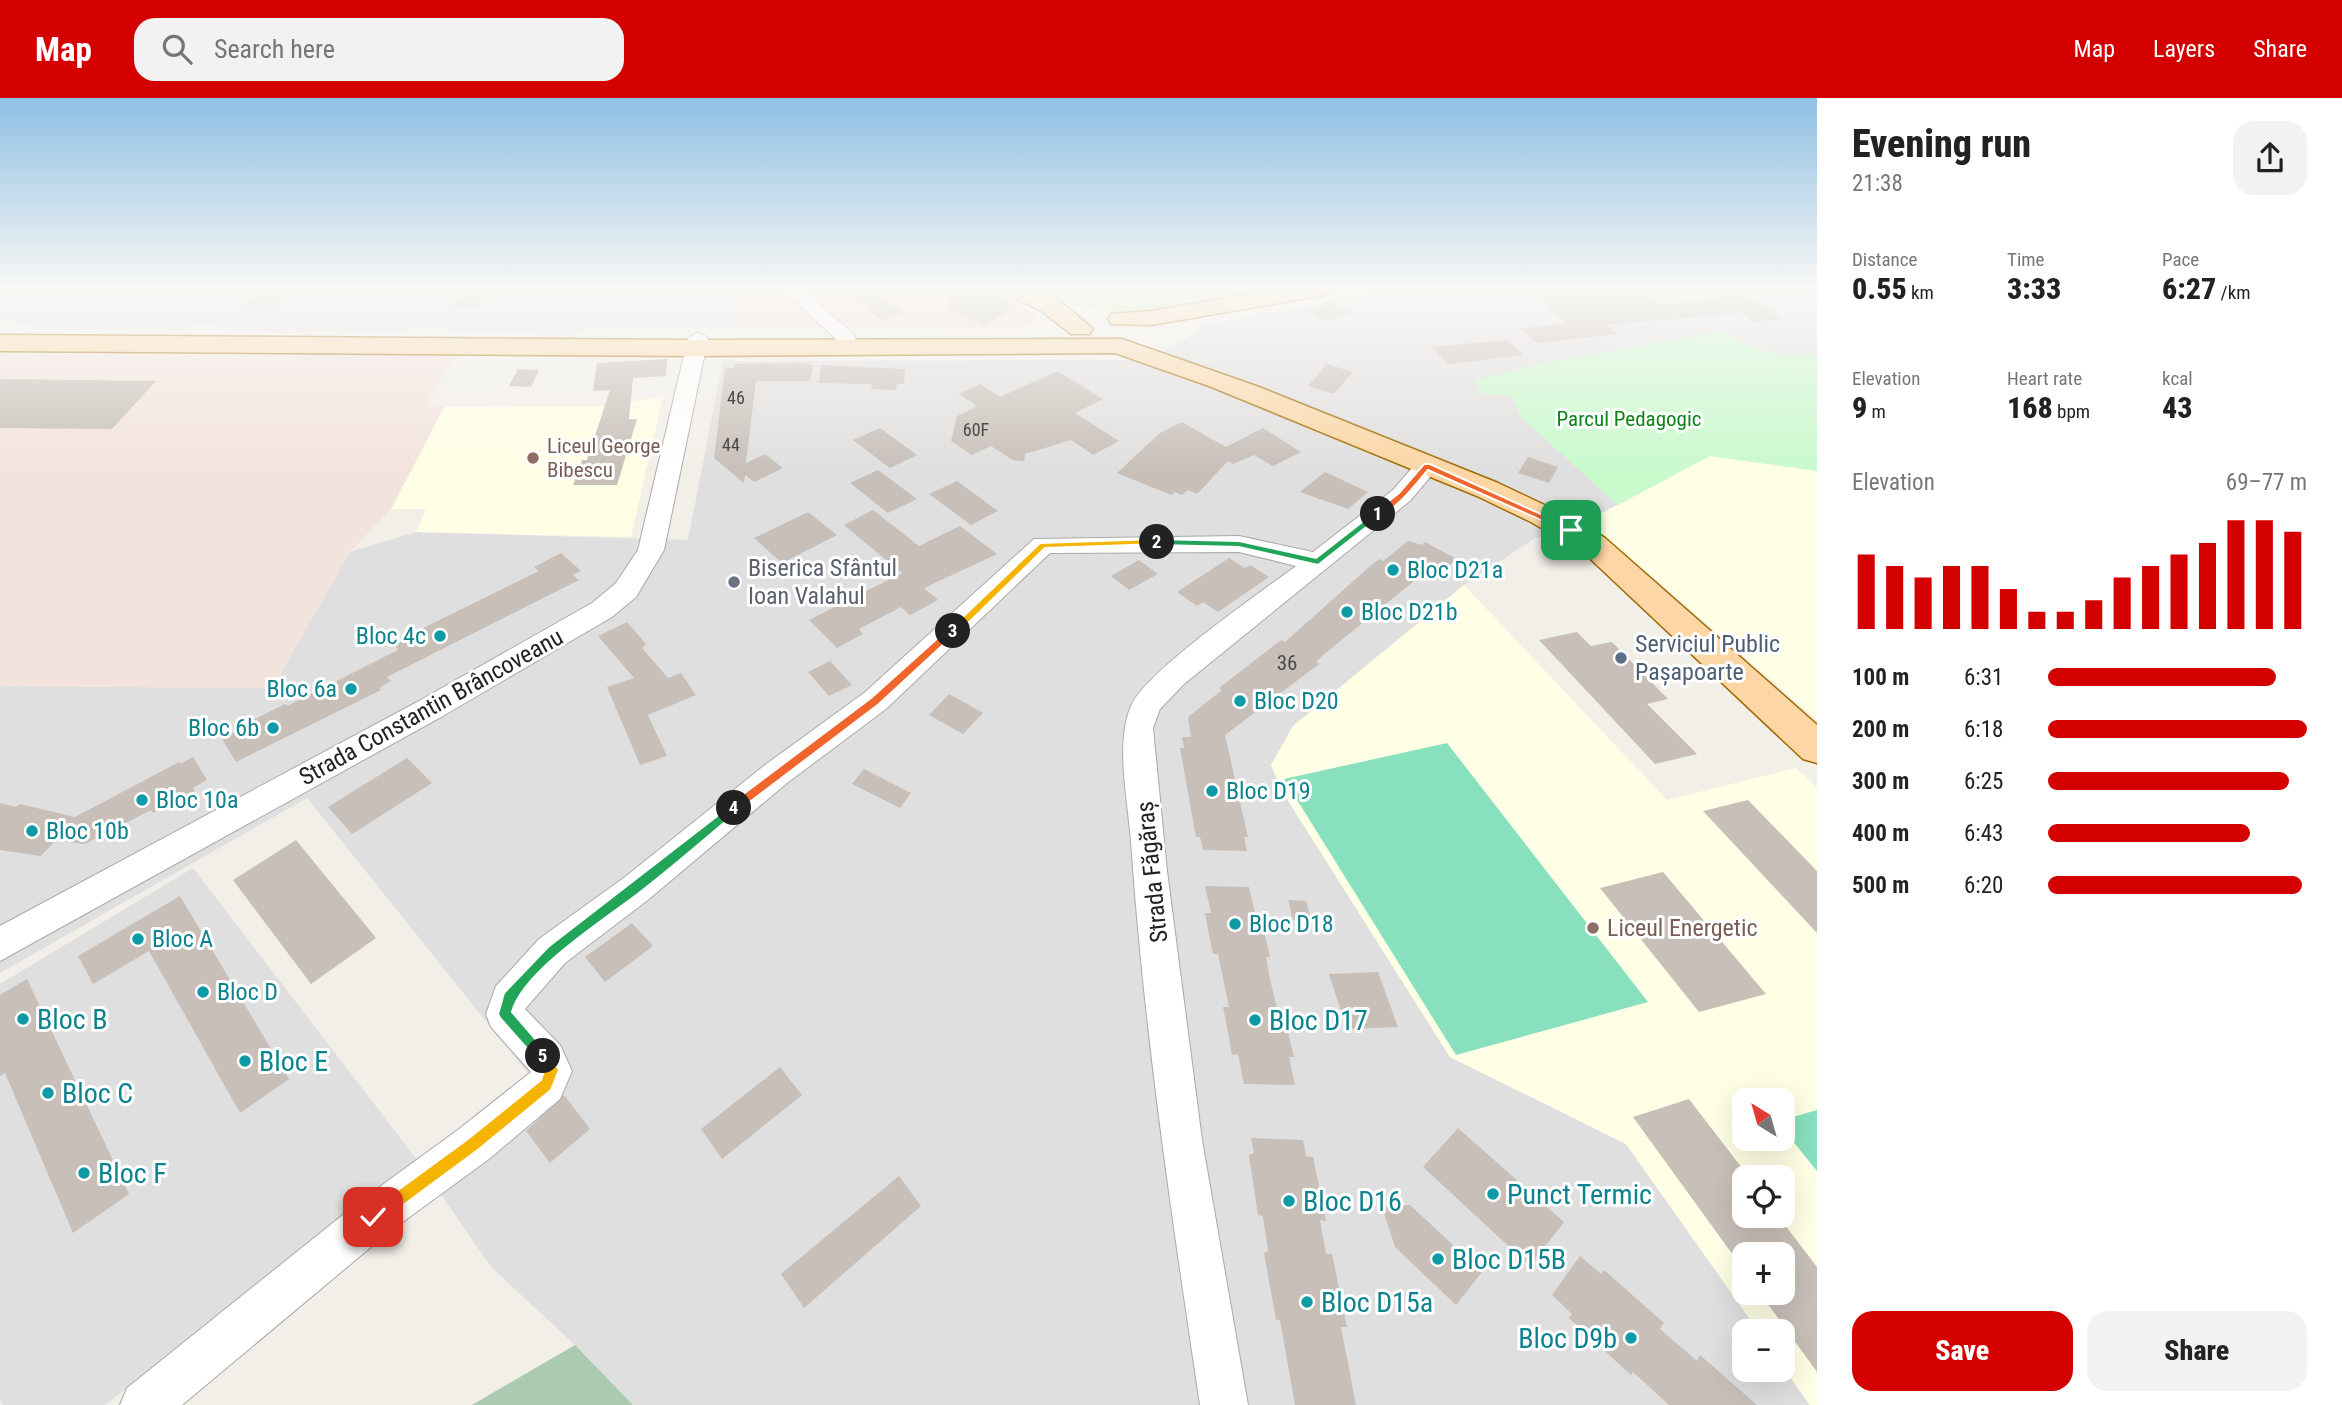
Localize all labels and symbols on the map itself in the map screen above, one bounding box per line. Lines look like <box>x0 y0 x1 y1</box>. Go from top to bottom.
house number: 46 <box>727 387 745 408</box>
park label: Parcul Pedagogic <box>1557 407 1701 431</box>
house number: 60F <box>963 419 990 440</box>
place label: Liceul George Bibescu <box>547 434 660 482</box>
house number: 44 <box>722 434 740 455</box>
marker: Liceul George Bibescu <box>525 450 541 466</box>
pin: 1 <box>1360 496 1396 532</box>
pin <box>1541 500 1601 560</box>
pin: 2 <box>1140 524 1174 560</box>
place label: Biserica Sfântul Ioan Valahul <box>748 554 897 610</box>
place label: Bloc D21a <box>1407 556 1503 584</box>
marker: Bloc D21a <box>1385 562 1401 578</box>
marker: Biserica Sfântul Ioan Valahul <box>726 574 742 590</box>
place label: Bloc D21b <box>1361 598 1457 626</box>
marker: Bloc D21b <box>1339 604 1355 620</box>
pin: 3 <box>936 614 970 648</box>
place label: Bloc 4c <box>356 622 426 650</box>
street label: Strada Constantin Brâncoveanu <box>294 623 568 791</box>
marker: Bloc 4c <box>432 628 448 644</box>
place label: Serviciul Public Pașapoarte <box>1635 630 1780 686</box>
marker: Serviciul Public Pașapoarte <box>1613 650 1629 666</box>
house number: 36 <box>1277 651 1297 675</box>
place label: Bloc 6a <box>266 675 337 703</box>
marker: Bloc 6a <box>343 681 359 697</box>
place label: Bloc D20 <box>1254 687 1339 715</box>
marker: Bloc D20 <box>1232 693 1248 709</box>
place label: Bloc 6b <box>188 714 259 742</box>
marker: Bloc 6b <box>265 720 281 736</box>
place label: Bloc D19 <box>1226 777 1311 805</box>
marker: Bloc D19 <box>1204 783 1220 799</box>
place label: Bloc 10a <box>156 786 238 814</box>
pin: 4 <box>716 790 752 826</box>
marker: Bloc 10a <box>134 792 150 808</box>
street label: Strada Făgăraș <box>1131 800 1173 944</box>
place label: Bloc 10b <box>46 817 129 845</box>
marker: Bloc 10b <box>24 823 40 839</box>
place label: Bloc D18 <box>1249 910 1334 938</box>
place label: Liceul Energetic <box>1607 914 1758 942</box>
marker: Bloc D18 <box>1227 916 1243 932</box>
marker: Liceul Energetic <box>1585 920 1601 936</box>
place label: Bloc A <box>152 925 213 953</box>
marker: Bloc A <box>130 931 146 947</box>
place label: Bloc D <box>217 978 278 1006</box>
marker: Bloc D <box>195 984 211 1000</box>
place label: Bloc B <box>37 1003 107 1036</box>
place label: Bloc D17 <box>1269 1004 1368 1037</box>
marker: Bloc B <box>15 1011 31 1027</box>
marker: Bloc D17 <box>1247 1012 1263 1028</box>
pin: 5 <box>526 1038 560 1074</box>
place label: Bloc E <box>259 1045 328 1078</box>
marker: Bloc E <box>237 1053 253 1069</box>
place label: Bloc C <box>62 1077 133 1110</box>
marker: Bloc C <box>40 1085 56 1101</box>
north arrow <box>1732 1088 1796 1152</box>
place label: Bloc F <box>98 1157 167 1190</box>
marker: Bloc F <box>76 1165 92 1181</box>
place label: Punct Termic <box>1507 1178 1652 1211</box>
place label: Bloc D16 <box>1303 1185 1402 1218</box>
marker: Punct Termic <box>1485 1186 1501 1202</box>
pin <box>343 1187 403 1247</box>
marker: Bloc D16 <box>1281 1193 1297 1209</box>
place label: Bloc D15B <box>1452 1243 1566 1276</box>
marker: Bloc D15B <box>1430 1251 1446 1267</box>
place label: Bloc D15a <box>1321 1286 1433 1319</box>
marker: Bloc D15a <box>1299 1294 1315 1310</box>
place label: Bloc D9b <box>1518 1322 1617 1355</box>
marker: Bloc D9b <box>1623 1330 1639 1346</box>

